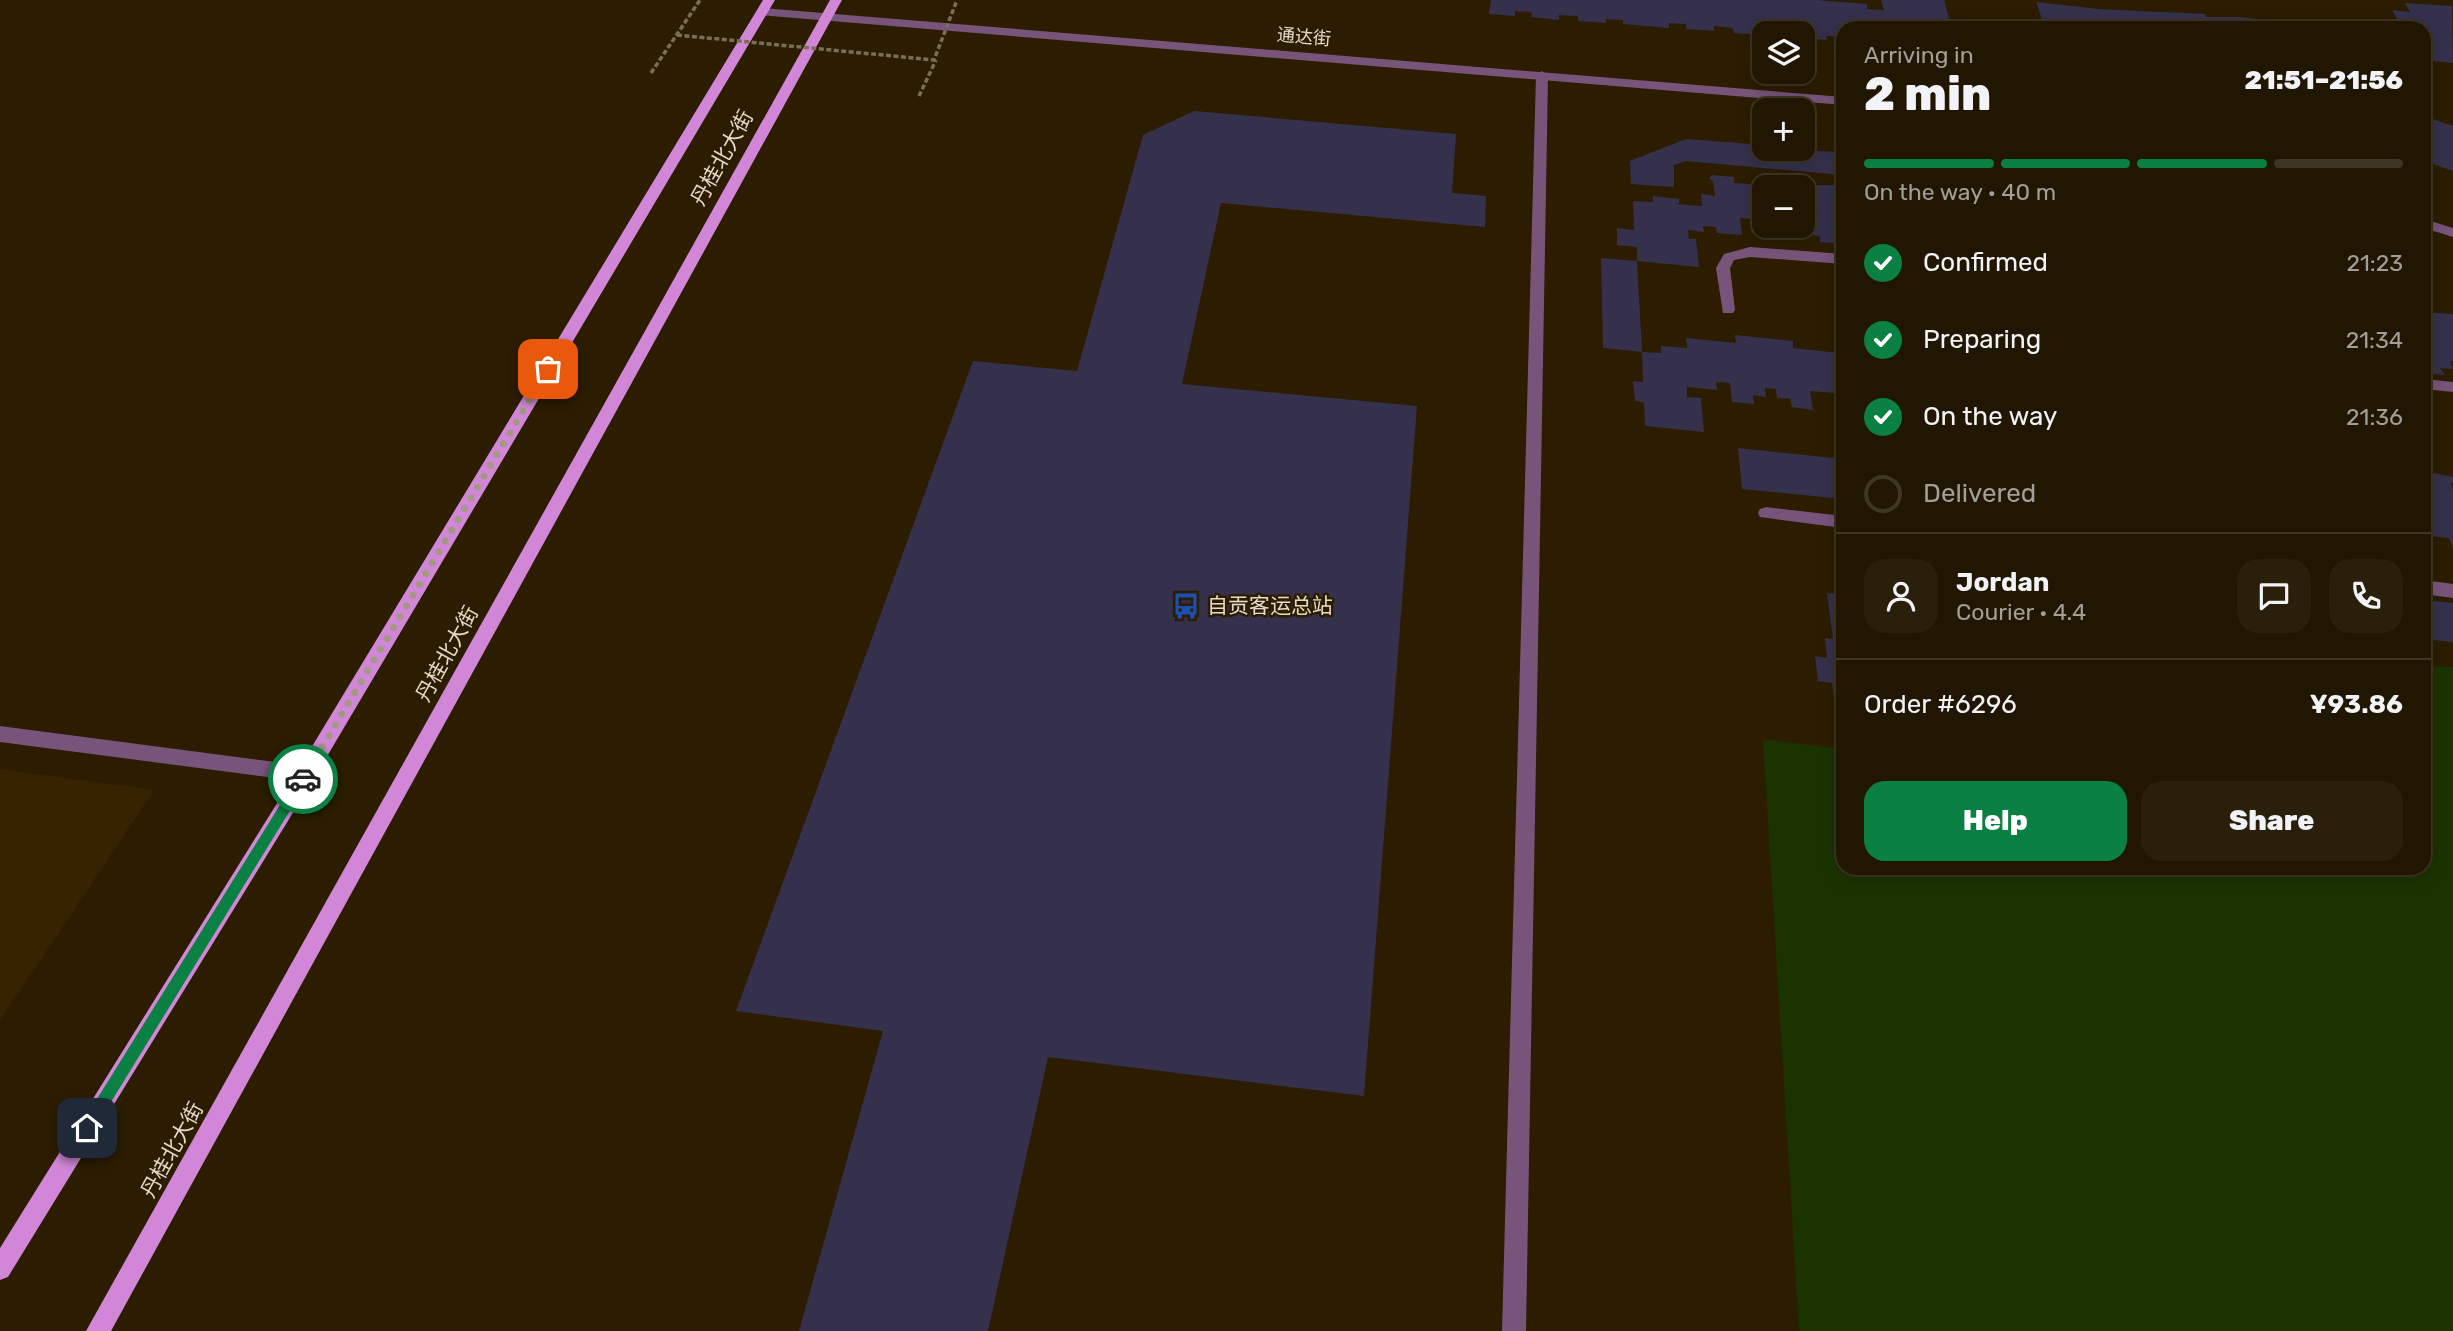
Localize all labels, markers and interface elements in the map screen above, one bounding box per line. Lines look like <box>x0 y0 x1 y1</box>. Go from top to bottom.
map controls <box>1752 21 1815 238</box>
button: layers <box>1752 21 1815 84</box>
street label: 通达街 <box>1276 24 1332 50</box>
text: Arriving in <box>1864 41 1974 69</box>
text: 21:51–21:56 <box>2245 65 2403 96</box>
text: 2 min <box>1864 67 1991 122</box>
button: + <box>1752 98 1815 161</box>
street label: 丹桂北大街 <box>685 106 758 210</box>
button: − <box>1752 175 1815 238</box>
text: On the way · 40 m <box>1864 178 2056 206</box>
icon: check <box>1864 244 1902 282</box>
text: Confirmed <box>1923 247 2048 278</box>
text: 21:23 <box>2346 249 2403 277</box>
icon: check <box>1864 321 1902 359</box>
text: Preparing <box>1923 324 2041 355</box>
text: 21:34 <box>2346 326 2403 354</box>
pin <box>518 339 578 399</box>
icon: bag <box>529 350 567 388</box>
icon: check <box>1864 398 1902 436</box>
text: On the way <box>1923 401 2057 432</box>
text: 21:36 <box>2346 403 2403 431</box>
text: Delivered <box>1923 478 2036 509</box>
button: person <box>1864 559 1938 633</box>
button: chat <box>2237 559 2311 633</box>
button: phone <box>2329 559 2403 633</box>
text: Jordan <box>1956 567 2049 598</box>
bus stop icon: 自贡客运总站 <box>1171 591 1201 621</box>
place label: 自贡客运总站 <box>1207 593 1333 618</box>
text: Courier · 4.4 <box>1956 598 2086 626</box>
street label: 丹桂北大街 <box>410 602 483 706</box>
text: Order #6296 <box>1864 689 2017 720</box>
text: ¥93.86 <box>2310 689 2403 720</box>
courier <box>268 744 338 814</box>
icon: car <box>284 760 322 798</box>
button: Help <box>1864 781 2127 861</box>
button: Share <box>2141 781 2403 861</box>
pin <box>57 1098 117 1158</box>
street label: 丹桂北大街 <box>135 1098 208 1202</box>
icon: home <box>68 1109 106 1147</box>

